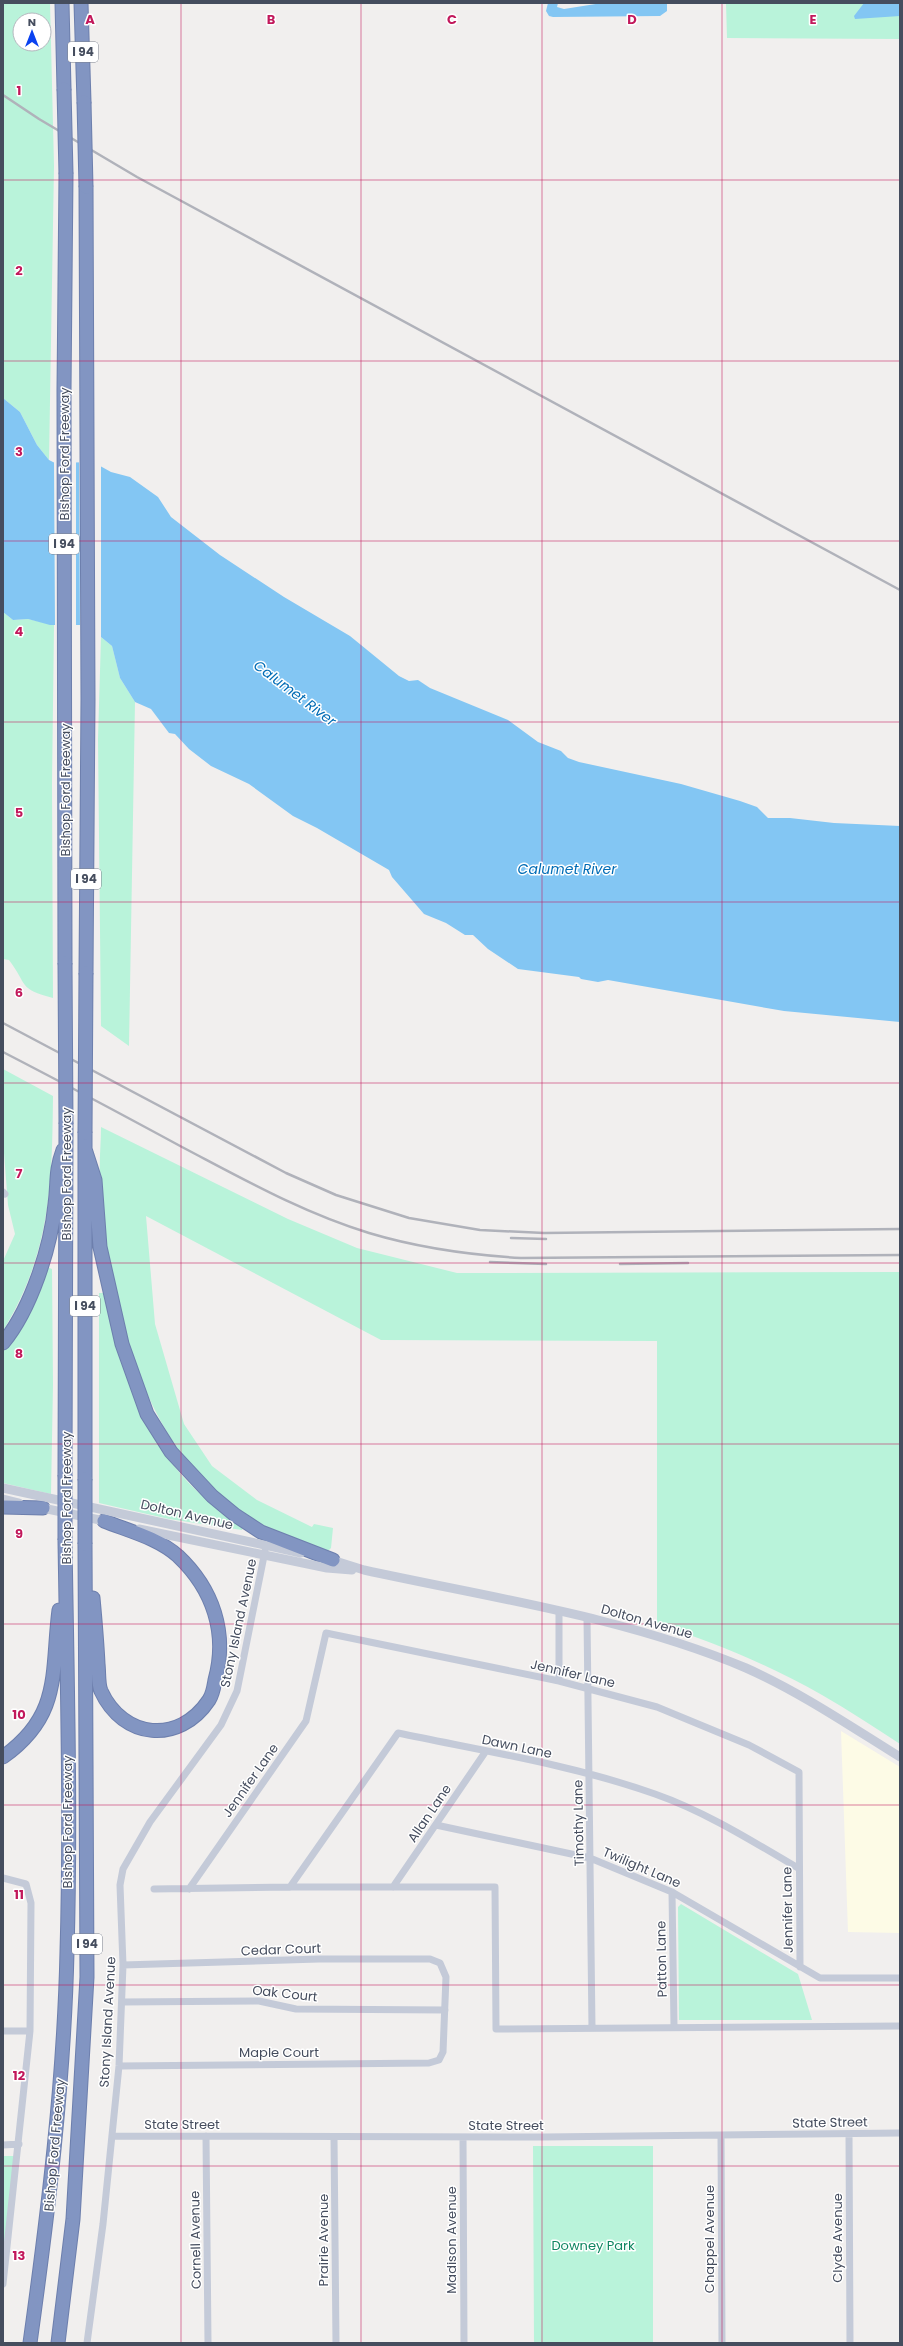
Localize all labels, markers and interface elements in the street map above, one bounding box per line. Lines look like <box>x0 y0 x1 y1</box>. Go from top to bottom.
text: A <box>85 10 95 29</box>
text: B <box>267 10 276 29</box>
text: C <box>447 10 457 29</box>
text: D <box>627 10 637 29</box>
text: E <box>809 10 817 29</box>
north arrow <box>12 12 52 52</box>
text: N <box>28 14 36 30</box>
road number: I 94 <box>68 42 98 62</box>
text: 1 <box>17 81 21 100</box>
text: 2 <box>15 261 23 280</box>
street label: Bishop Ford Freeway <box>55 387 74 521</box>
text: 3 <box>15 442 23 461</box>
road number: I 94 <box>49 534 79 554</box>
text: 4 <box>15 622 24 641</box>
water label: Calumet River <box>250 655 341 731</box>
street label: Bishop Ford Freeway <box>56 723 75 857</box>
text: 5 <box>15 803 23 822</box>
water label: Calumet River <box>518 859 617 879</box>
road number: I 94 <box>71 869 101 889</box>
text: 6 <box>15 983 23 1002</box>
street label: Bishop Ford Freeway <box>57 1107 76 1241</box>
text: 7 <box>16 1164 23 1183</box>
road number: I 94 <box>70 1296 100 1316</box>
text: 8 <box>15 1344 23 1363</box>
street label: Bishop Ford Freeway <box>57 1431 76 1565</box>
street label: Dolton Avenue <box>139 1495 235 1534</box>
text: 9 <box>15 1524 23 1543</box>
street label: Stony Island Avenue <box>216 1557 261 1689</box>
street label: Dolton Avenue <box>599 1599 695 1644</box>
street label: Jennifer Lane <box>529 1655 617 1692</box>
text: 10 <box>12 1705 26 1724</box>
street label: Dawn Lane <box>480 1730 554 1763</box>
street label: Jennifer Lane <box>218 1740 283 1821</box>
street label: Bishop Ford Freeway <box>58 1755 77 1889</box>
street label: Allan Lane <box>403 1780 456 1846</box>
street label: Timothy Lane <box>568 1780 589 1866</box>
street label: Twilight Lane <box>600 1842 684 1892</box>
street label: Jennifer Lane <box>777 1867 798 1953</box>
text: 11 <box>14 1885 24 1904</box>
street label: Patton Lane <box>651 1920 672 1997</box>
road number: I 94 <box>72 1934 102 1954</box>
street label: Cedar Court <box>241 1939 322 1960</box>
street label: Stony Island Avenue <box>95 1956 120 2088</box>
street label: Oak Court <box>251 1981 319 2006</box>
street label: Maple Court <box>239 2043 319 2062</box>
text: 12 <box>13 2066 26 2085</box>
street label: Bishop Ford Freeway <box>39 2077 70 2212</box>
street label: State Street <box>792 2112 868 2133</box>
street label: State Street <box>144 2115 220 2134</box>
street label: State Street <box>468 2116 544 2135</box>
street label: Chappel Avenue <box>700 2185 719 2293</box>
street label: Madison Avenue <box>442 2186 461 2294</box>
street label: Cornell Avenue <box>185 2191 206 2289</box>
street label: Clyde Avenue <box>828 2193 847 2283</box>
street label: Prairie Avenue <box>314 2194 333 2286</box>
park label: Downey Park <box>551 2236 635 2255</box>
text: 13 <box>13 2246 26 2265</box>

